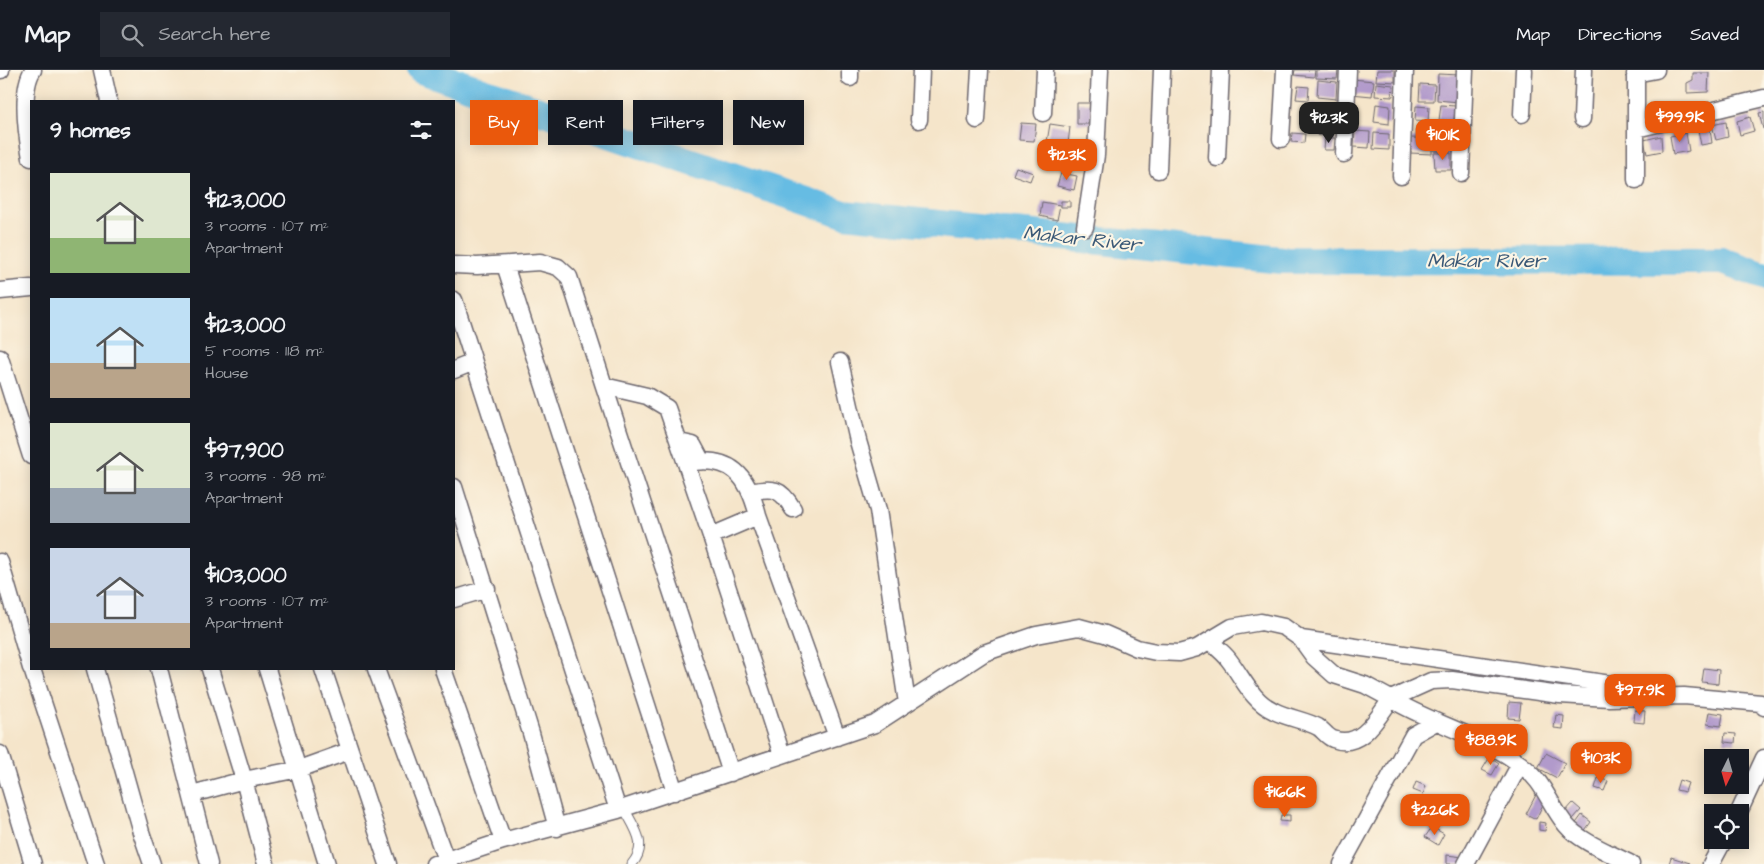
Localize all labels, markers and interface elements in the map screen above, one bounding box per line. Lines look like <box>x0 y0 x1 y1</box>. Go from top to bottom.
search box <box>100 12 450 57</box>
text: Map <box>25 18 70 52</box>
icon: search <box>118 21 146 49</box>
text: Search here <box>158 21 271 48</box>
text: Map <box>1516 22 1550 47</box>
text: Directions <box>1578 22 1662 47</box>
text: Saved <box>1690 22 1739 47</box>
chip: Buy <box>470 100 538 145</box>
chip: Rent <box>548 100 623 145</box>
chip: Filters <box>633 100 723 145</box>
chip: New <box>733 100 804 145</box>
pin: $99.9K <box>1639 100 1721 143</box>
pin: $123K <box>1294 102 1364 144</box>
text: $99.9K <box>1656 106 1704 128</box>
text: $123K <box>1310 107 1348 129</box>
text: 9 homes <box>50 116 131 145</box>
icon: filters <box>407 116 435 144</box>
pin: $101K <box>1408 118 1478 161</box>
text: $101K <box>1427 124 1459 146</box>
pin: $123K <box>1032 138 1102 181</box>
text: $123K <box>1048 144 1086 166</box>
text: $123,000 <box>205 186 286 215</box>
icon: home <box>90 193 150 253</box>
text: 3 rooms · 107 m² <box>205 215 329 237</box>
water label: Makar River <box>1022 219 1144 259</box>
text: Apartment <box>205 237 283 259</box>
water label: Makar River <box>1427 247 1547 275</box>
text: $123,000 <box>205 311 286 340</box>
icon: home <box>90 318 150 378</box>
text: 5 rooms · 118 m² <box>205 340 324 362</box>
text: House <box>205 362 249 384</box>
text: $97,900 <box>205 436 284 465</box>
icon: home <box>90 443 150 503</box>
text: 3 rooms · 98 m² <box>205 465 326 487</box>
text: Apartment <box>205 487 283 509</box>
text: $103,000 <box>205 561 287 590</box>
icon: home <box>90 568 150 628</box>
text: 3 rooms · 107 m² <box>205 590 329 612</box>
text: Apartment <box>205 612 283 634</box>
pin: $97.9K <box>1599 674 1681 716</box>
text: $97.9K <box>1616 679 1664 701</box>
pin: $88.9K <box>1450 724 1532 766</box>
text: $88.9K <box>1466 729 1516 751</box>
pin: $103K <box>1566 742 1636 784</box>
text: $103K <box>1582 747 1620 769</box>
north arrow <box>1704 749 1749 794</box>
map controls <box>1704 749 1749 849</box>
pin: $166K <box>1250 776 1320 818</box>
text: $166K <box>1265 781 1305 803</box>
pin: $226K <box>1400 794 1470 836</box>
text: $226K <box>1412 799 1458 821</box>
button: locate <box>1704 804 1749 849</box>

